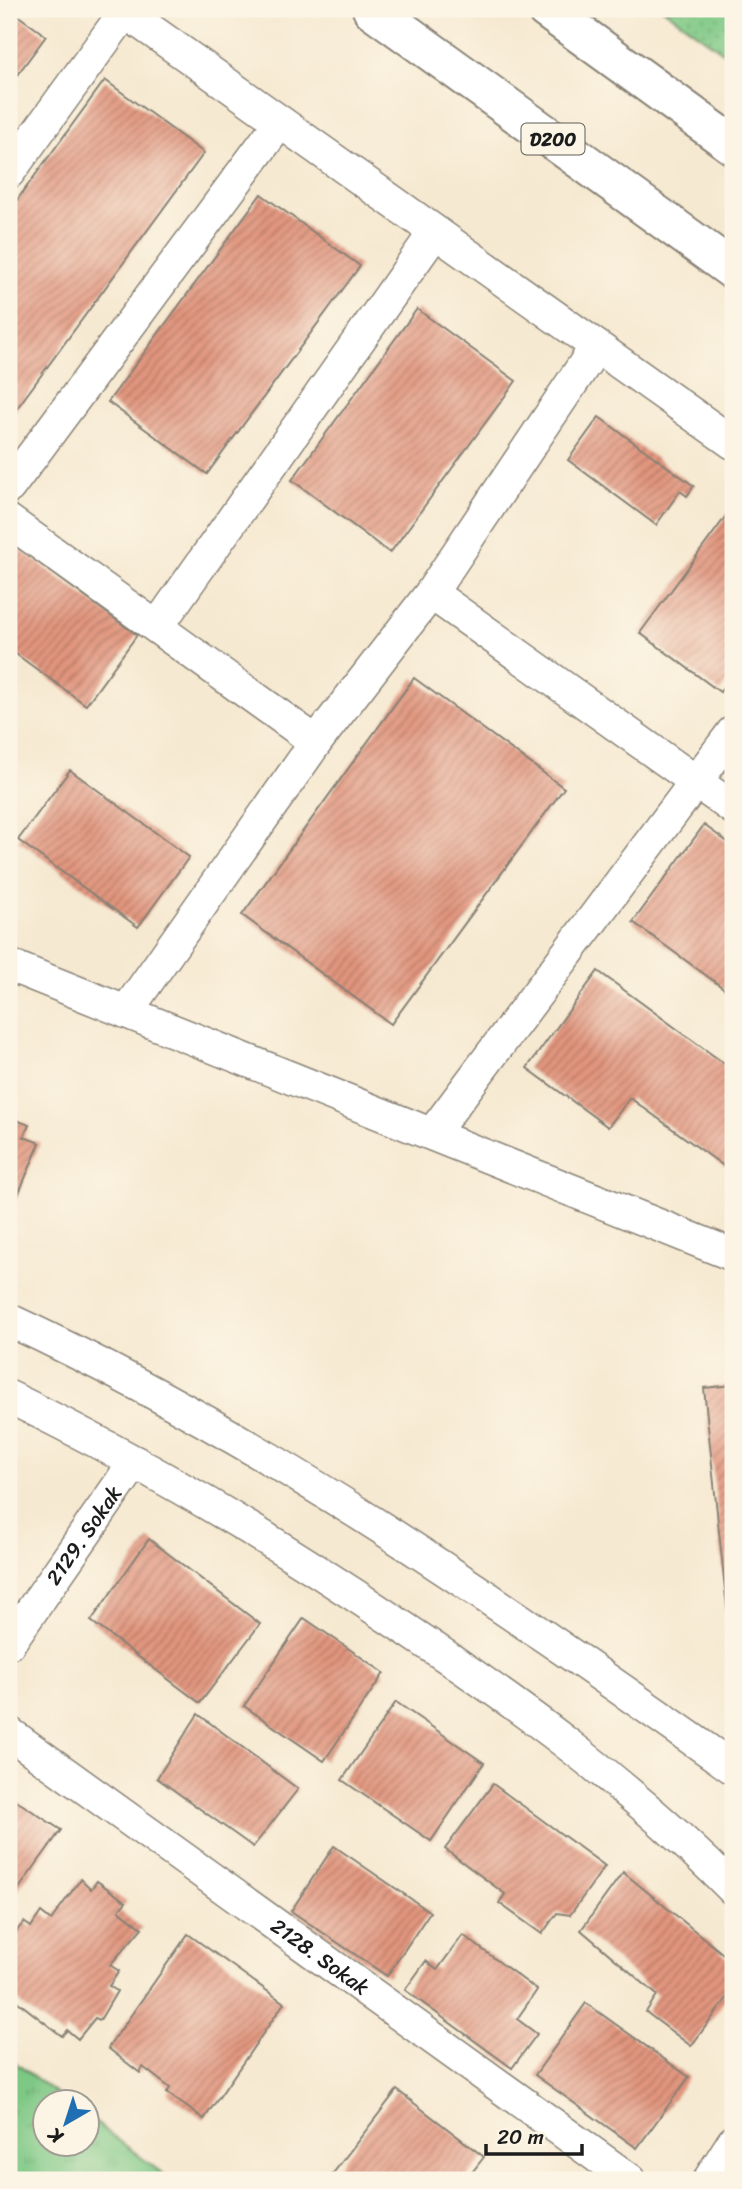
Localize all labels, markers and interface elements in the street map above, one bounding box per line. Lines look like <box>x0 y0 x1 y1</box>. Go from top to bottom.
road number: D200 <box>522 124 584 154</box>
street label: 2129. Sokak <box>35 1478 132 1593</box>
street label: 2128. Sokak <box>262 1908 377 2006</box>
north arrow <box>32 2088 102 2158</box>
scale bar <box>486 2112 583 2156</box>
text: K <box>40 2118 71 2153</box>
text: 20 m <box>497 2118 544 2156</box>

